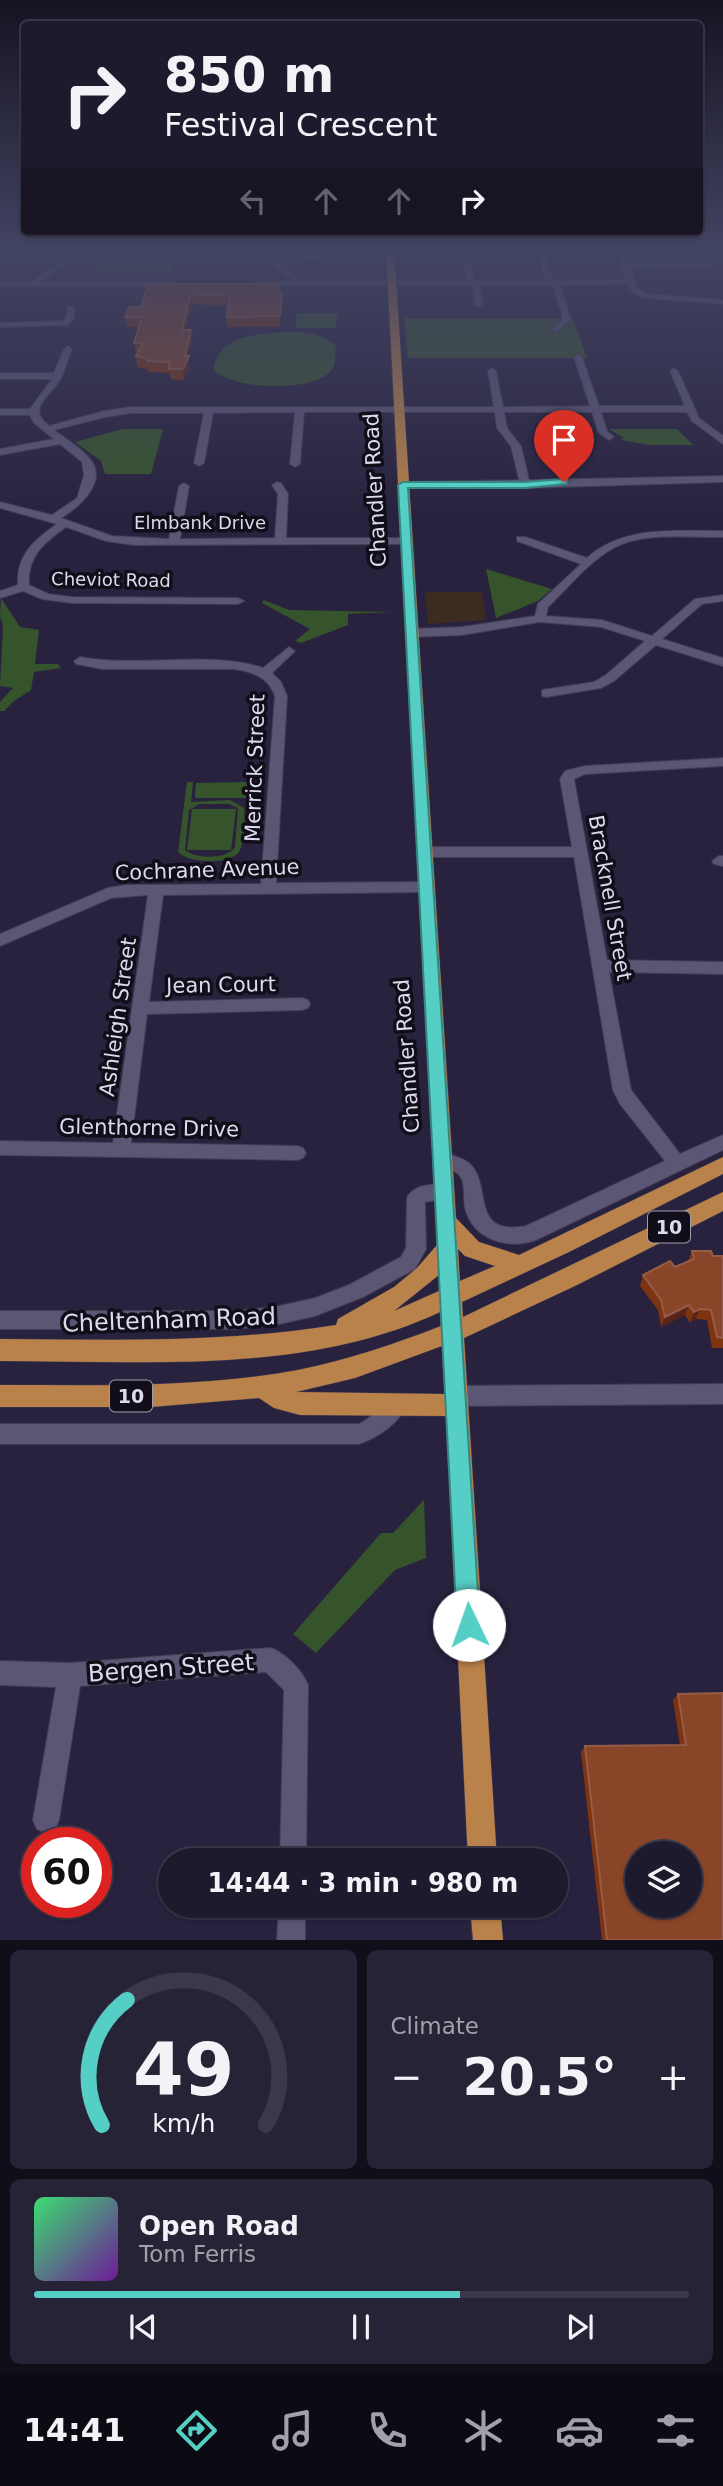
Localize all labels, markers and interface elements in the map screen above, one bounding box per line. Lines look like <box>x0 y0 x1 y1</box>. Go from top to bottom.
text: 850 m <box>164 47 334 104</box>
icon: right <box>49 49 140 140</box>
text: Festival Crescent <box>164 106 437 144</box>
icon: left <box>234 182 272 220</box>
icon: ahead <box>307 182 345 220</box>
icon: ahead <box>380 182 418 220</box>
icon: right <box>453 182 491 220</box>
pin <box>534 410 594 482</box>
street label: Chandler Road <box>359 412 391 568</box>
icon: arrive <box>545 421 583 459</box>
street label: Elmbank Drive <box>134 512 266 533</box>
street label: Cheviot Road <box>51 568 171 591</box>
street label: Merrick Street <box>240 694 270 842</box>
street label: Bracknell Street <box>584 813 636 983</box>
street label: Cochrane Avenue <box>114 855 300 885</box>
street label: Ashleigh Street <box>95 936 141 1098</box>
street label: Jean Court <box>164 972 276 998</box>
street label: Chandler Road <box>390 978 424 1134</box>
street label: Glenthorne Drive <box>59 1114 239 1142</box>
road number: 10 <box>648 1212 690 1242</box>
street label: Cheltenham Road <box>62 1302 276 1338</box>
road number: 10 <box>110 1380 152 1412</box>
position arrow <box>432 1588 506 1662</box>
street label: Bergen Street <box>87 1648 255 1688</box>
speed limit sign: 60 <box>21 1827 112 1918</box>
map controls <box>625 1841 702 1918</box>
button: layers <box>625 1841 702 1918</box>
text: 14:44 · 3 min · 980 m <box>208 1868 518 1898</box>
text: Climate <box>391 2013 479 2039</box>
text: 49 <box>133 2028 234 2113</box>
text: 20.5° <box>463 2047 617 2107</box>
text: − <box>391 2055 422 2099</box>
text: + <box>657 2055 689 2099</box>
text: km/h <box>152 2109 215 2138</box>
text: Open Road <box>139 2211 299 2241</box>
text: Tom Ferris <box>139 2241 256 2267</box>
icon: previous <box>124 2308 162 2346</box>
icon: pause <box>342 2308 380 2346</box>
icon: next <box>561 2308 599 2346</box>
icon: directions <box>172 2406 221 2455</box>
icon: music <box>268 2406 317 2455</box>
icon: phone <box>363 2406 412 2455</box>
icon: climate <box>459 2406 508 2455</box>
icon: car <box>555 2406 604 2455</box>
icon: filters <box>651 2406 700 2455</box>
text: 14:41 <box>23 2411 125 2449</box>

